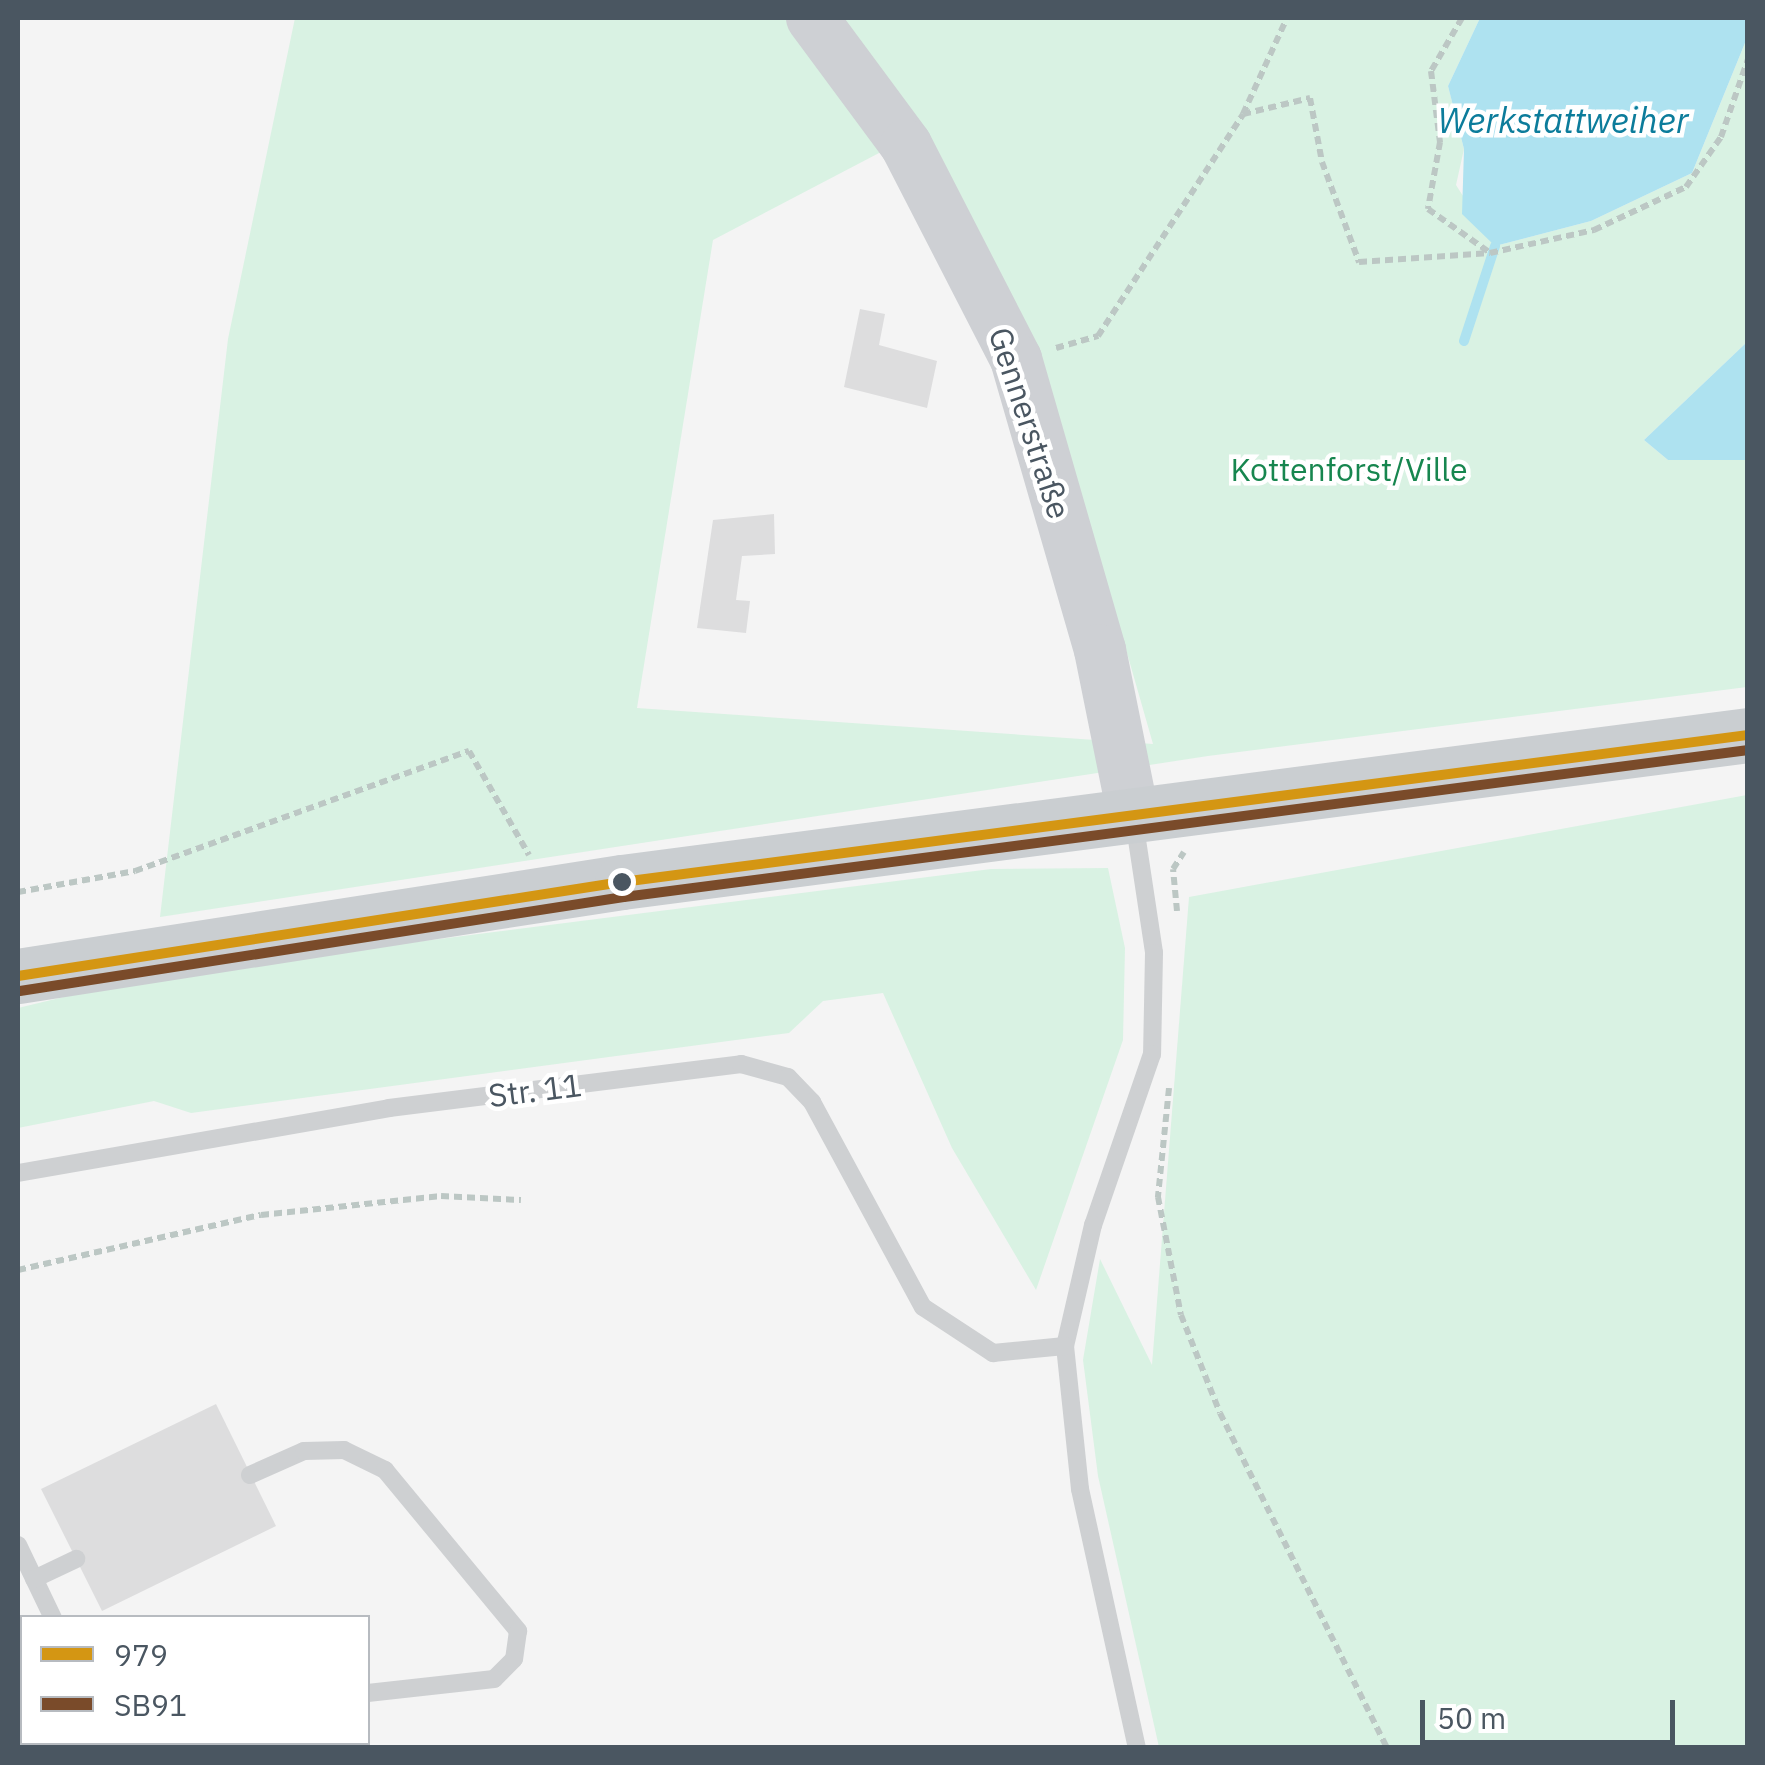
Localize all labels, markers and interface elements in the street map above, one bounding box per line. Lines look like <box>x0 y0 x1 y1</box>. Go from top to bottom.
water label: Werkstattweiher <box>1438 99 1688 141</box>
street label: Gennerstraße <box>981 323 1079 523</box>
park label: Kottenforst/Ville <box>1231 450 1467 488</box>
unlabelled marker <box>612 872 632 892</box>
street label: Str. 11 <box>486 1065 584 1115</box>
legend <box>20 1615 370 1745</box>
text: 979 <box>114 1635 168 1674</box>
scale bar <box>1425 1680 1680 1742</box>
text: SB91 <box>114 1685 187 1724</box>
text: 50 m <box>1437 1698 1506 1737</box>

